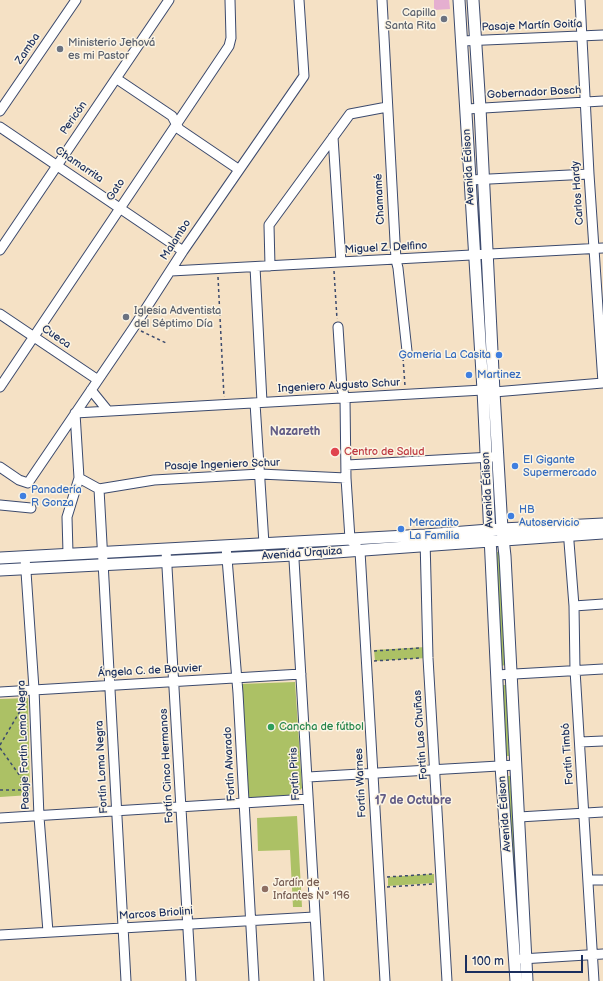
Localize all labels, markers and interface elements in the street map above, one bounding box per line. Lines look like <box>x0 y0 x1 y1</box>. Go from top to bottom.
place label: Capilla Santa Rita <box>385 6 436 32</box>
marker: Capilla Santa Rita <box>439 14 449 24</box>
street label: Pasaje Martín Goitía <box>481 18 583 34</box>
street label: Zamba <box>13 31 43 67</box>
place label: Ministerio Jehová es mi Pastor <box>68 36 155 62</box>
marker: Ministerio Jehová es mi Pastor <box>55 44 65 54</box>
street label: Gobernador Bosch <box>487 84 581 102</box>
street label: Pericón <box>58 99 90 137</box>
street label: Avenida Édison <box>460 129 478 205</box>
street label: Chamarrita <box>52 144 106 186</box>
street label: Carlos Hardy <box>569 160 587 226</box>
street label: Chamamé <box>372 173 388 225</box>
street label: Gato <box>104 176 128 204</box>
street label: Malambo <box>158 217 194 263</box>
street label: Miguel Z. Delfino <box>344 239 428 257</box>
place label: Iglesia Adventista del Séptimo Día <box>134 304 221 330</box>
marker: Iglesia Adventista del Séptimo Día <box>121 312 131 322</box>
street label: Cueca <box>39 322 73 352</box>
place label: Gomeria La Casita <box>399 348 491 362</box>
marker: Gomeria La Casita <box>494 350 504 360</box>
place label: Martinez <box>477 368 521 382</box>
marker: Martinez <box>464 370 474 380</box>
street label: Ingeniero Augusto Schur <box>278 376 400 396</box>
district label: Nazareth <box>270 425 320 439</box>
place label: Centro de Salud <box>344 445 424 459</box>
marker: Centro de Salud <box>329 446 341 458</box>
street label: Avenida Édison <box>479 452 497 528</box>
place label: El Gigante Supermercado <box>523 453 597 479</box>
street label: Pasaje Ingeniero Schur <box>164 456 280 474</box>
marker: El Gigante Supermercado <box>510 461 520 471</box>
place label: Panadería R Gonza <box>31 483 82 509</box>
marker: Panadería R Gonza <box>18 491 28 501</box>
place label: HB Autoservicio <box>519 503 579 529</box>
marker: HB Autoservicio <box>506 511 516 521</box>
place label: Mercadito La Familia <box>409 516 460 542</box>
marker: Mercadito La Familia <box>396 524 406 534</box>
street label: Avenida Urquiza <box>261 545 343 563</box>
street label: Ángela C. de Bouvier <box>98 662 202 680</box>
street label: Pasaje Fortín Loma Negra <box>15 680 33 810</box>
street label: Fortín Las Chuñas <box>411 690 431 780</box>
street label: Fortín Cinco Hermanos <box>157 708 177 824</box>
street label: Fortín Loma Negra <box>93 720 111 814</box>
place label: Cancha de fútbol <box>279 720 364 734</box>
marker: Cancha de fútbol <box>266 722 276 732</box>
street label: Fortín Timbó <box>559 723 577 785</box>
street label: Fortín Alvarado <box>221 726 239 802</box>
street label: Fortín Piris <box>287 747 303 801</box>
street label: Fortín Warnes <box>353 748 369 818</box>
street label: Avenida Édison <box>496 776 514 852</box>
district label: 17 de Octubre <box>375 794 451 808</box>
place label: Jardín de Infantes N° 196 <box>273 876 350 902</box>
marker: Jardín de Infantes N° 196 <box>260 884 270 894</box>
street label: Marcos Briolini <box>119 905 193 923</box>
scale bar <box>467 947 585 973</box>
text: 100 m <box>472 954 504 969</box>

